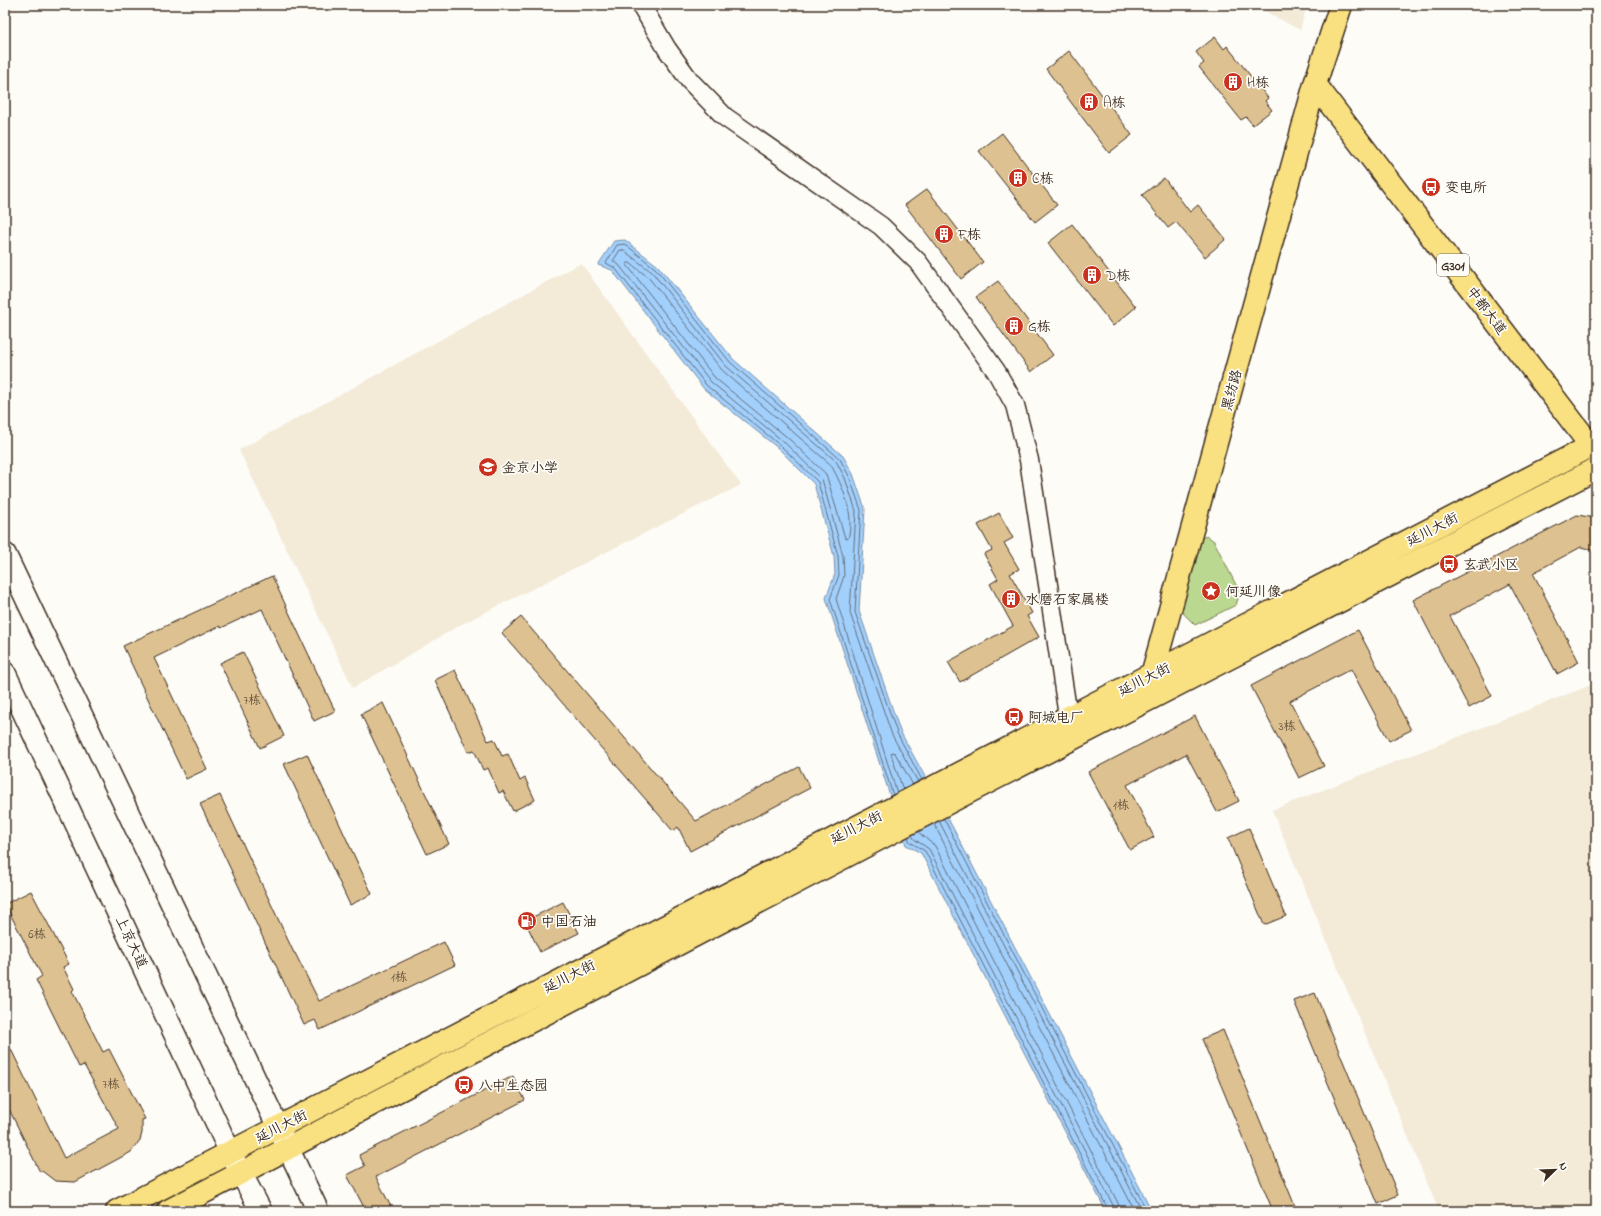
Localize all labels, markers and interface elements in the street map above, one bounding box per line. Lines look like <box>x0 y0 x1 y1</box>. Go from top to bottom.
building icon: H栋 <box>1222 71 1244 93</box>
place label: H栋 <box>1247 73 1269 94</box>
building icon: A栋 <box>1078 91 1100 113</box>
place label: A栋 <box>1103 93 1126 114</box>
building icon: C栋 <box>1007 167 1029 189</box>
place label: C栋 <box>1032 169 1054 190</box>
bus stop icon: 变电所 <box>1420 176 1442 198</box>
place label: 变电所 <box>1445 178 1487 199</box>
building icon: F栋 <box>933 223 955 245</box>
place label: F栋 <box>957 225 981 246</box>
road number: G301 <box>1437 254 1469 276</box>
building icon: D栋 <box>1081 264 1103 286</box>
place label: D栋 <box>1105 266 1130 287</box>
street label: 中都大道 <box>1461 282 1511 340</box>
building icon: G栋 <box>1003 315 1025 337</box>
place label: G栋 <box>1028 317 1051 338</box>
street label: 黑纺路 <box>1217 367 1248 413</box>
school or university icon: 金京小学 <box>477 456 499 478</box>
place label: 金京小学 <box>502 458 558 479</box>
street label: 延川大街 <box>1403 508 1462 553</box>
bus stop icon: 玄武小区 <box>1438 553 1460 575</box>
place label: 玄武小区 <box>1463 555 1519 576</box>
place icon: 何延川像 <box>1200 580 1222 602</box>
place label: 何延川像 <box>1225 582 1281 603</box>
building icon: 水磨石家属楼 <box>1000 588 1022 610</box>
place label: 水磨石家属楼 <box>1025 590 1109 611</box>
street label: 延川大街 <box>1115 658 1174 702</box>
house number: 7栋 <box>244 692 260 710</box>
bus stop icon: 阿城电厂 <box>1003 706 1025 728</box>
place label: 阿城电厂 <box>1028 708 1084 729</box>
house number: 3栋 <box>1279 718 1295 736</box>
house number: 1栋 <box>1113 797 1129 815</box>
street label: 延川大街 <box>827 806 886 850</box>
fuel station icon: 中国石油 <box>516 910 538 932</box>
place label: 中国石油 <box>541 912 597 933</box>
street label: 上京大道 <box>109 913 152 972</box>
house number: 6栋 <box>28 926 46 944</box>
street label: 延川大街 <box>540 955 599 999</box>
house number: 1栋 <box>391 969 407 987</box>
bus stop icon: 八中生态园 <box>453 1074 475 1096</box>
house number: 7栋 <box>103 1076 119 1094</box>
place label: 八中生态园 <box>478 1076 548 1097</box>
street label: 延川大街 <box>252 1105 311 1149</box>
north arrow <box>1535 1150 1575 1190</box>
text: N <box>1554 1160 1572 1173</box>

